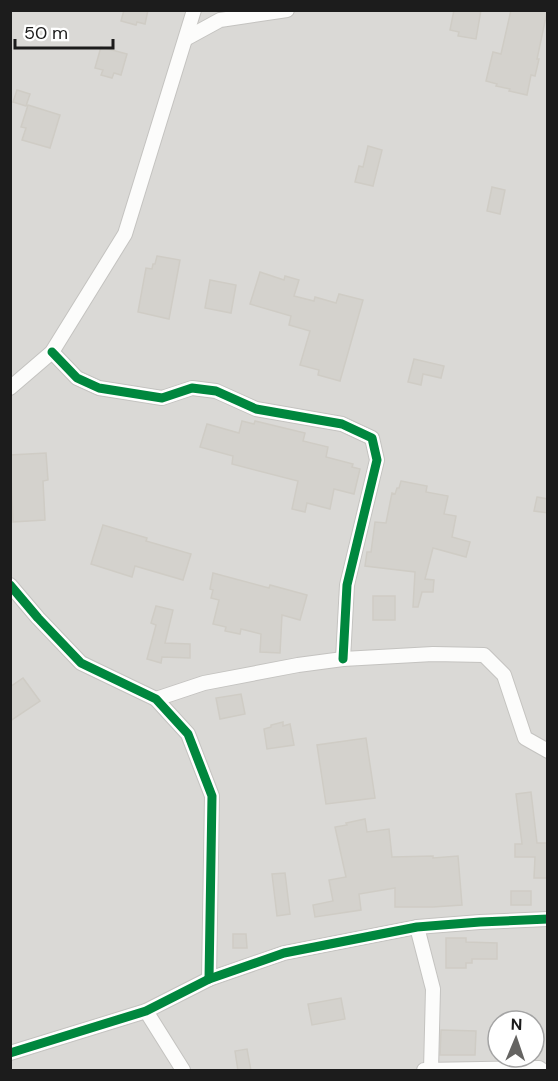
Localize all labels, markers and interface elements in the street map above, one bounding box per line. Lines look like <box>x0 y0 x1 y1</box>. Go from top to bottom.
scale bar <box>15 12 112 50</box>
text: 50 m <box>24 21 68 45</box>
north arrow <box>486 1009 546 1069</box>
text: N <box>510 1014 523 1035</box>

